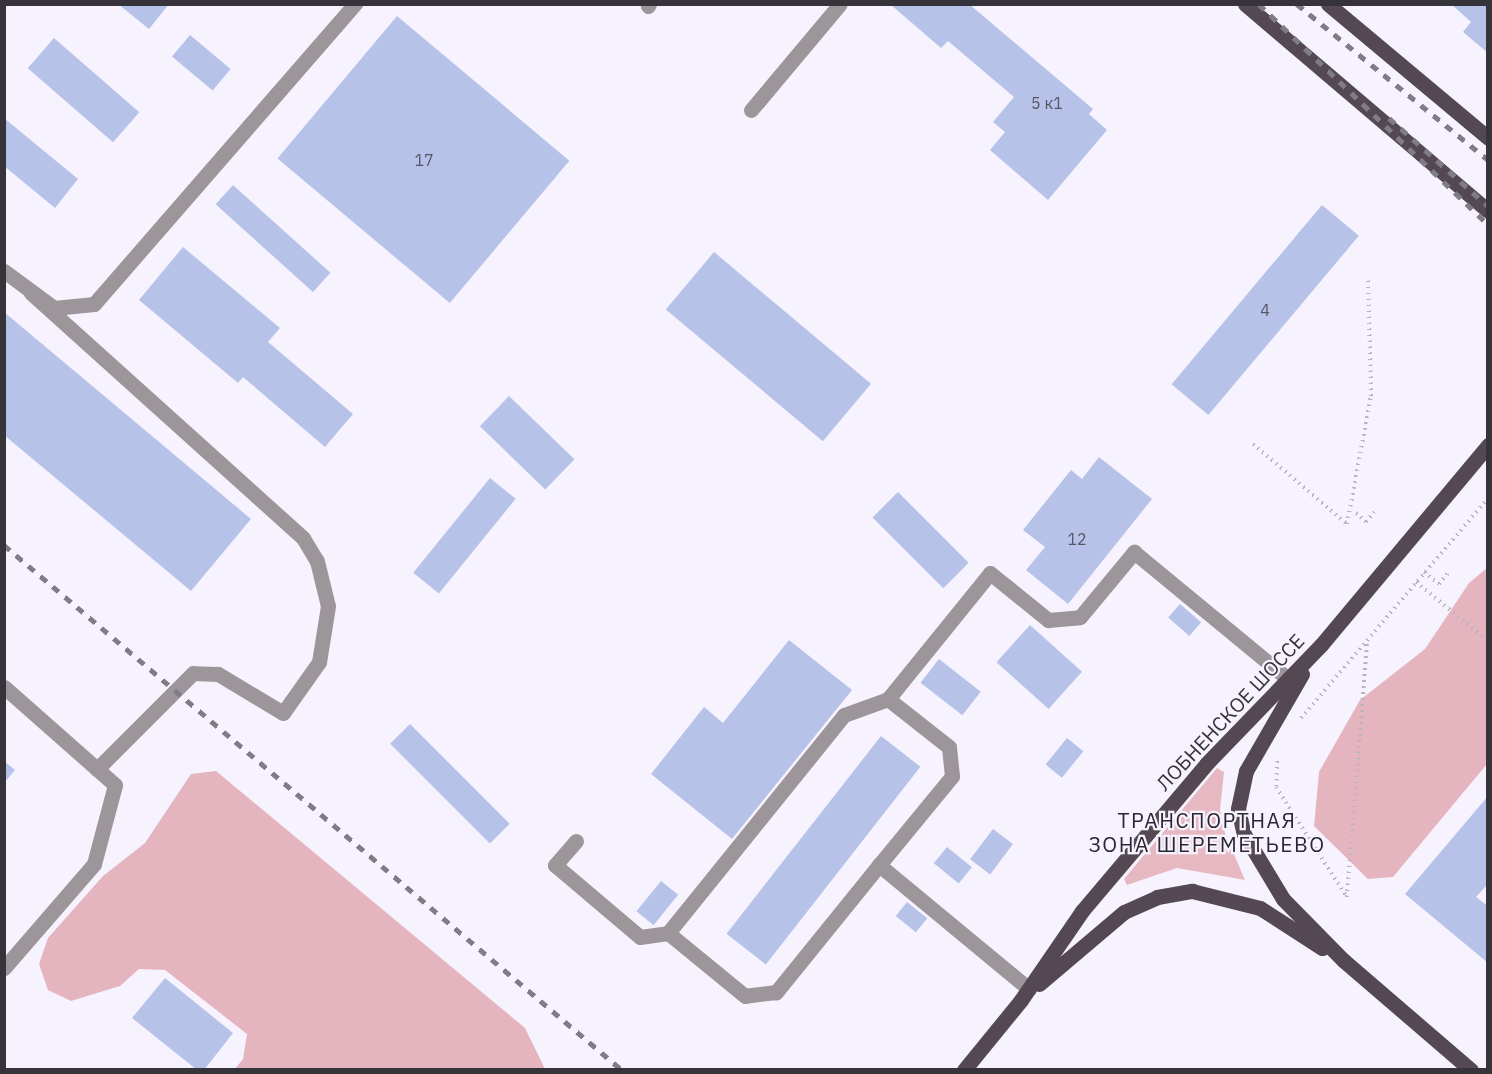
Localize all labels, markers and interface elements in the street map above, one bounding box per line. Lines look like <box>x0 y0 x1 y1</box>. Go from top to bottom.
house number: 5 к1 <box>1031 93 1063 113</box>
house number: 17 <box>414 150 434 170</box>
house number: 4 <box>1260 300 1270 320</box>
house number: 12 <box>1067 529 1087 549</box>
street label: ЛОБНЕНСКОЕ ШОССЕ <box>1151 629 1309 795</box>
district label: ТРАНСПОРТНАЯ ЗОНА ШЕРЕМЕТЬЕВО <box>1088 807 1326 857</box>

